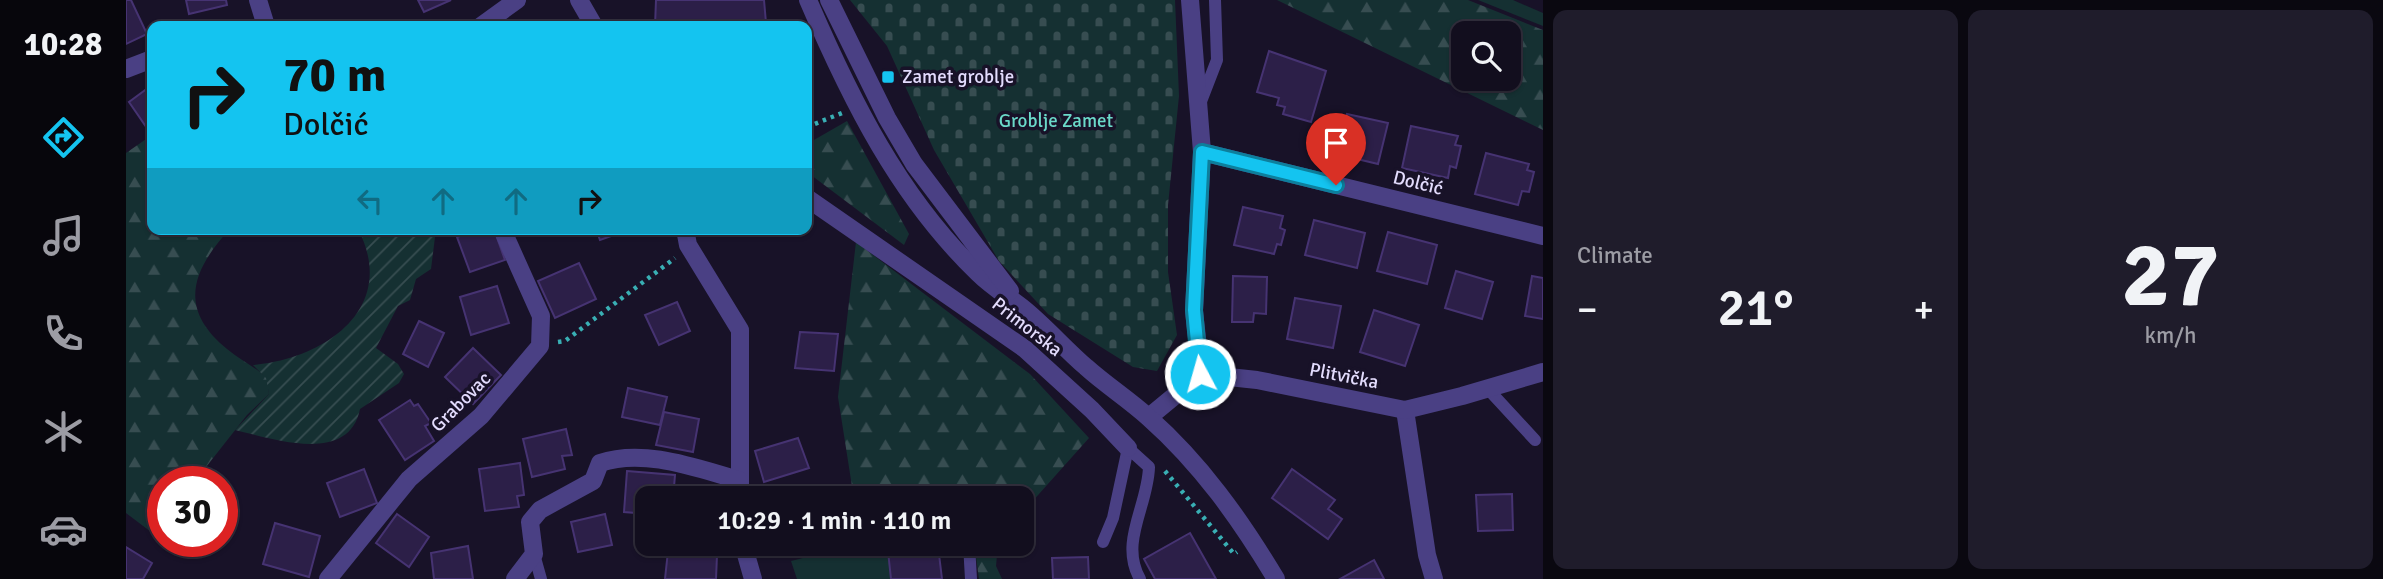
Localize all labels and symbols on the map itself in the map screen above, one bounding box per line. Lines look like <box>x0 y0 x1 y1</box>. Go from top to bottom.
place label: Zamet groblje <box>902 65 1014 89</box>
marker: Zamet groblje <box>880 69 896 85</box>
park label: Groblje Zamet <box>999 109 1114 133</box>
pin <box>1306 113 1366 185</box>
street label: Dolčić <box>1390 165 1446 201</box>
street label: Primorska <box>987 292 1067 362</box>
position arrow <box>1163 337 1237 411</box>
street label: Plitvička <box>1307 358 1381 394</box>
street label: Grabovac <box>426 367 496 437</box>
speed limit sign: 30 <box>147 466 238 557</box>

